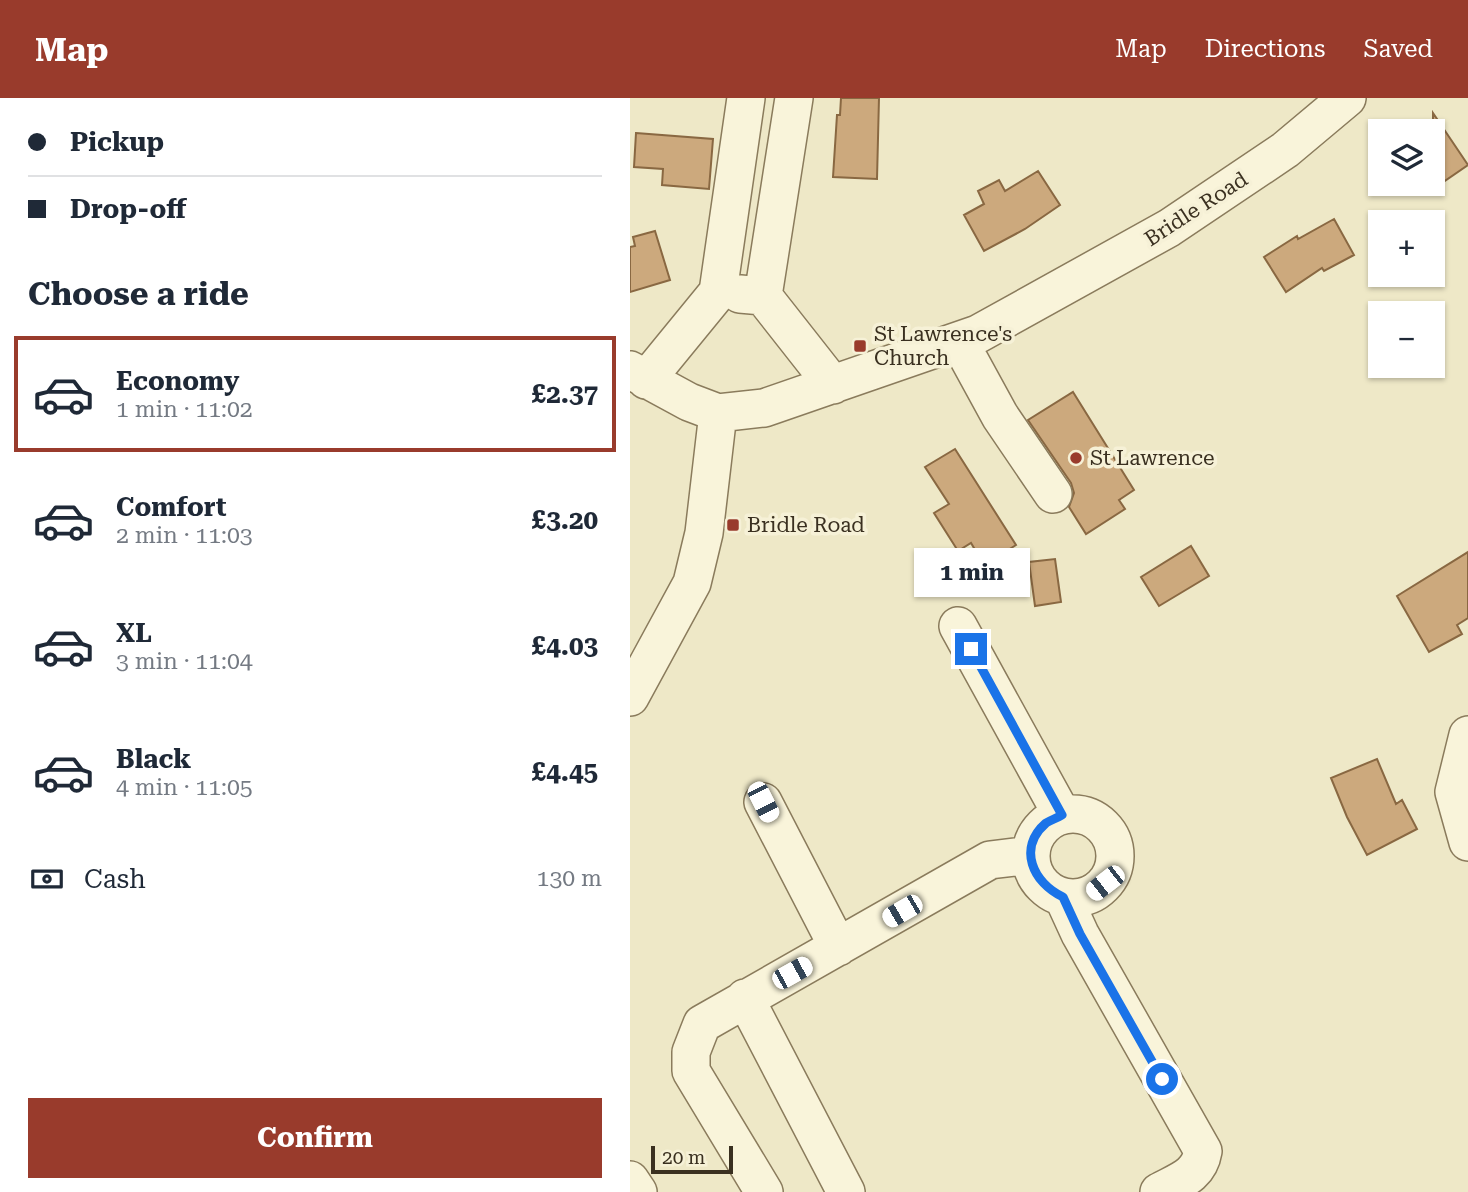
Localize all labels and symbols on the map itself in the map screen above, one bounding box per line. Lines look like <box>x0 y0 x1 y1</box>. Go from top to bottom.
street label: Bridle Road <box>1140 167 1252 251</box>
place label: St Lawrence's Church <box>874 322 1012 370</box>
marker: St Lawrence's Church <box>852 338 868 354</box>
place label: St Lawrence <box>1090 446 1214 470</box>
marker: St Lawrence <box>1068 450 1084 466</box>
place label: Bridle Road <box>747 513 865 537</box>
marker: Bridle Road <box>725 517 741 533</box>
callout: 1 min <box>913 547 1029 596</box>
route end <box>955 633 987 665</box>
car <box>745 779 782 825</box>
car <box>1082 862 1129 904</box>
car <box>879 891 926 931</box>
car <box>769 954 816 992</box>
route start <box>1146 1063 1178 1095</box>
scale bar <box>651 1143 733 1175</box>

